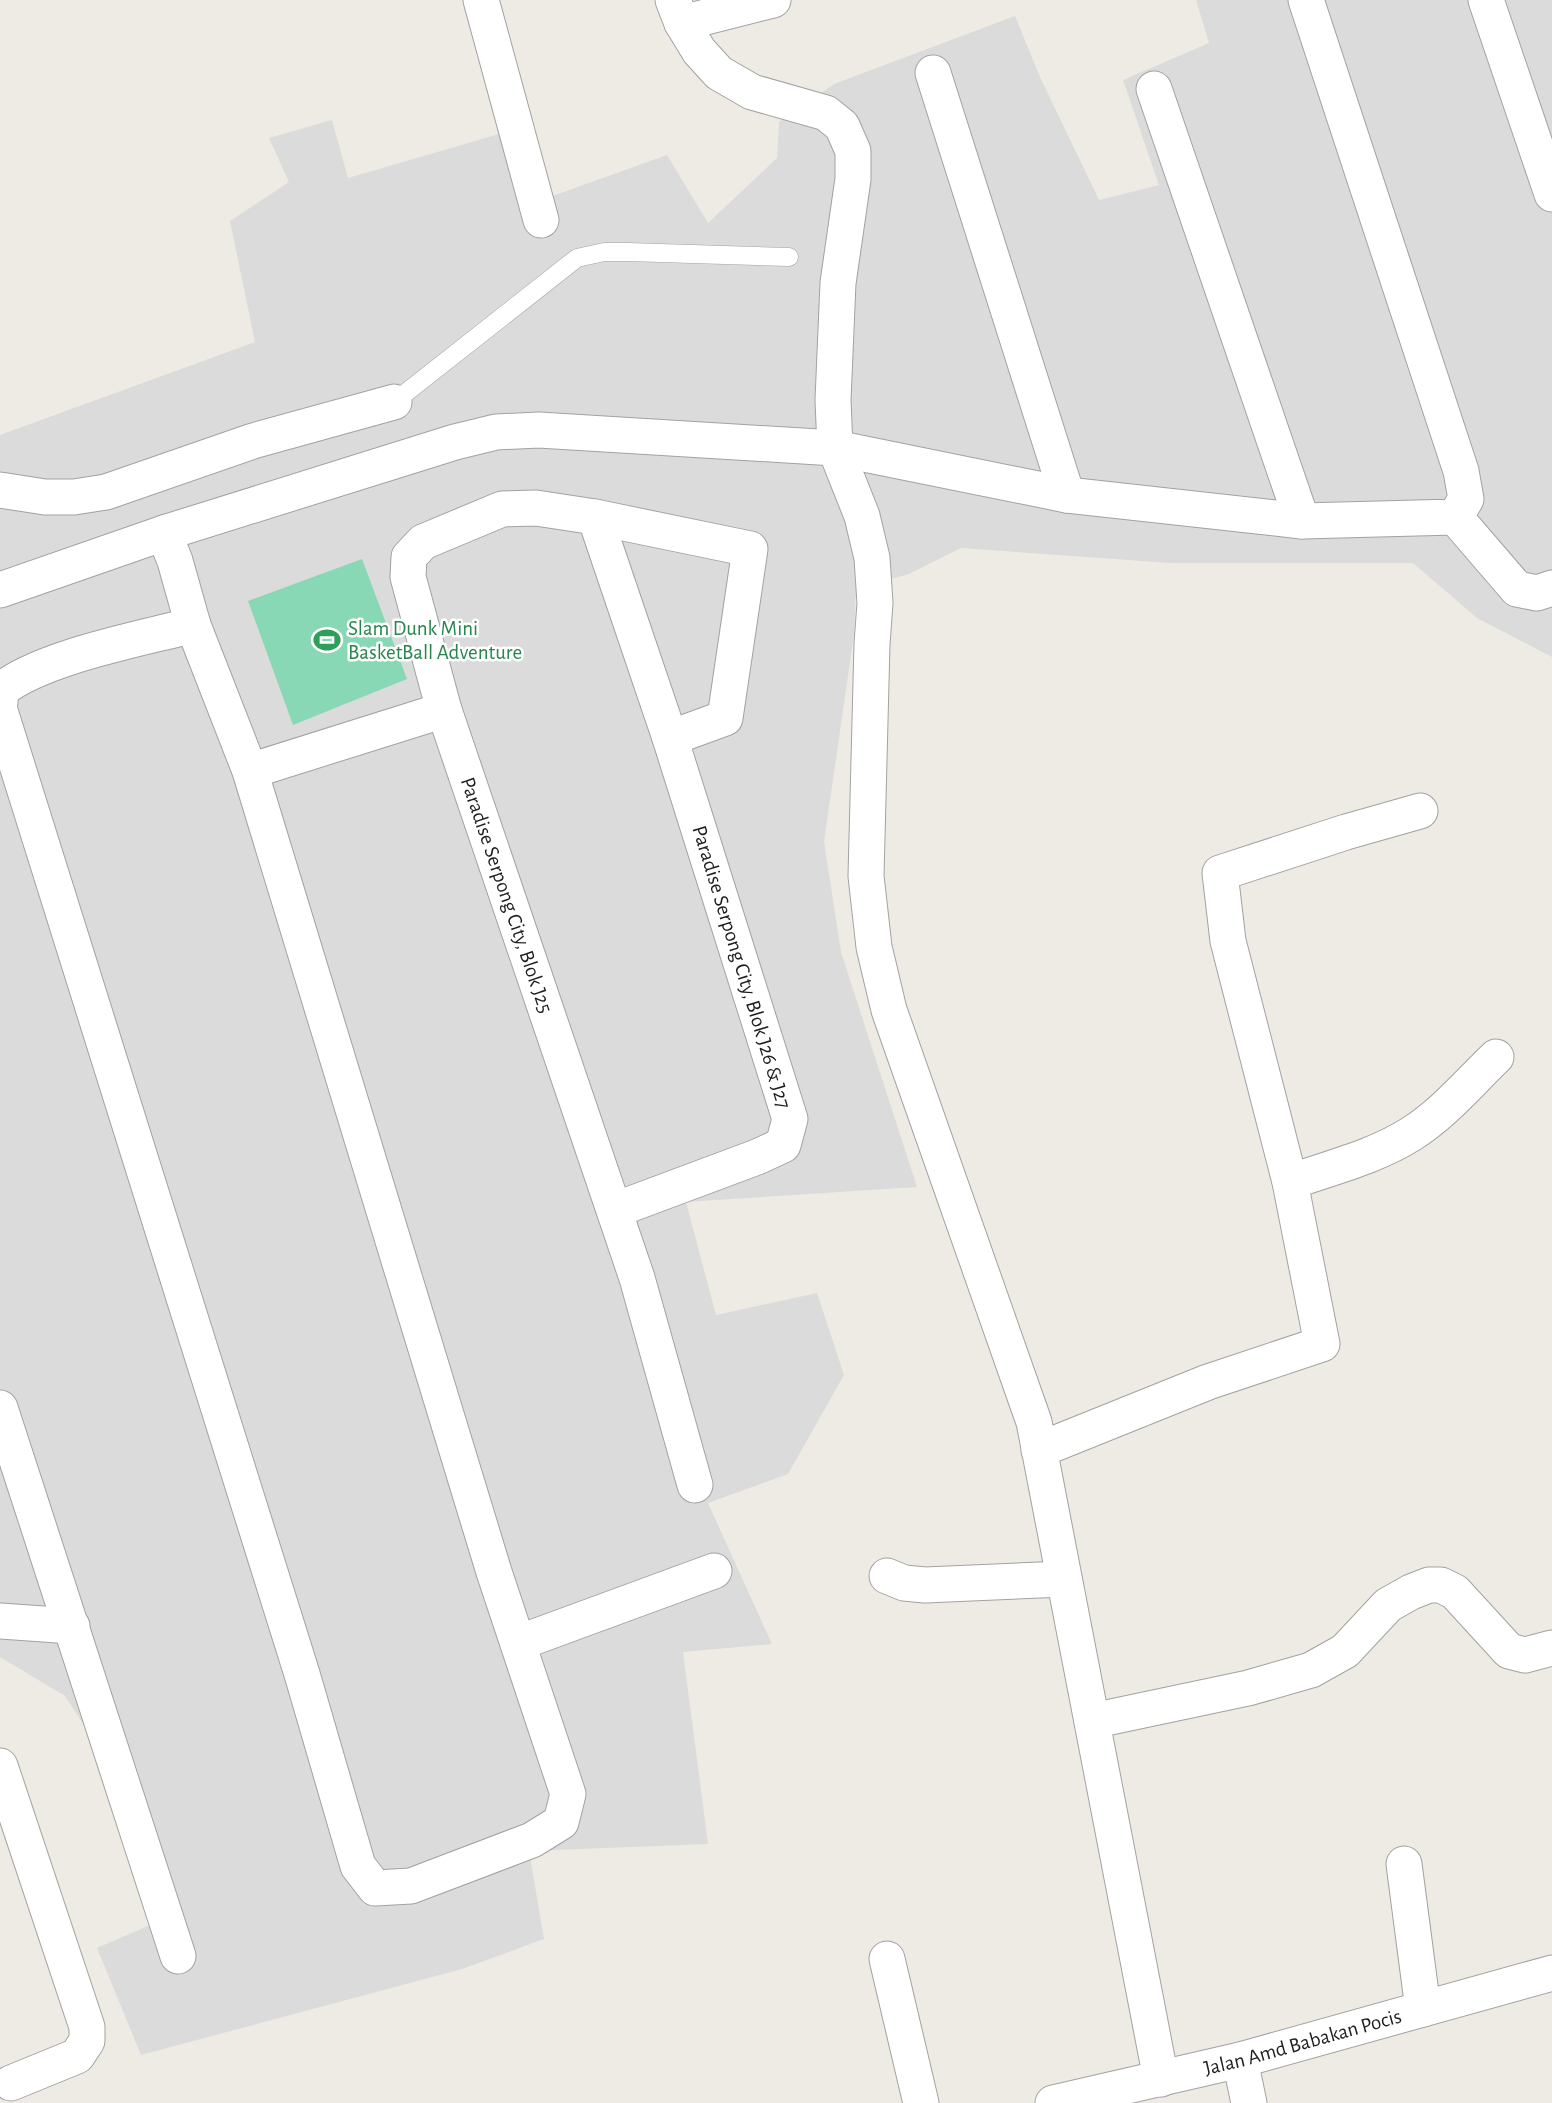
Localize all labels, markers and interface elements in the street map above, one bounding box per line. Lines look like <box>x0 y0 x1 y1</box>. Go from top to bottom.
place label: Slam Dunk Mini BasketBall Adventure <box>348 618 522 663</box>
sports icon: Slam Dunk Mini BasketBall Adventure <box>312 625 342 655</box>
street label: Paradise Serpong City, Blok J25 <box>457 775 556 1016</box>
street label: Paradise Serpong City, Blok J26 & J27 <box>688 823 795 1111</box>
street label: Jalan Amd Babakan Pocis <box>1202 2006 1404 2079</box>

